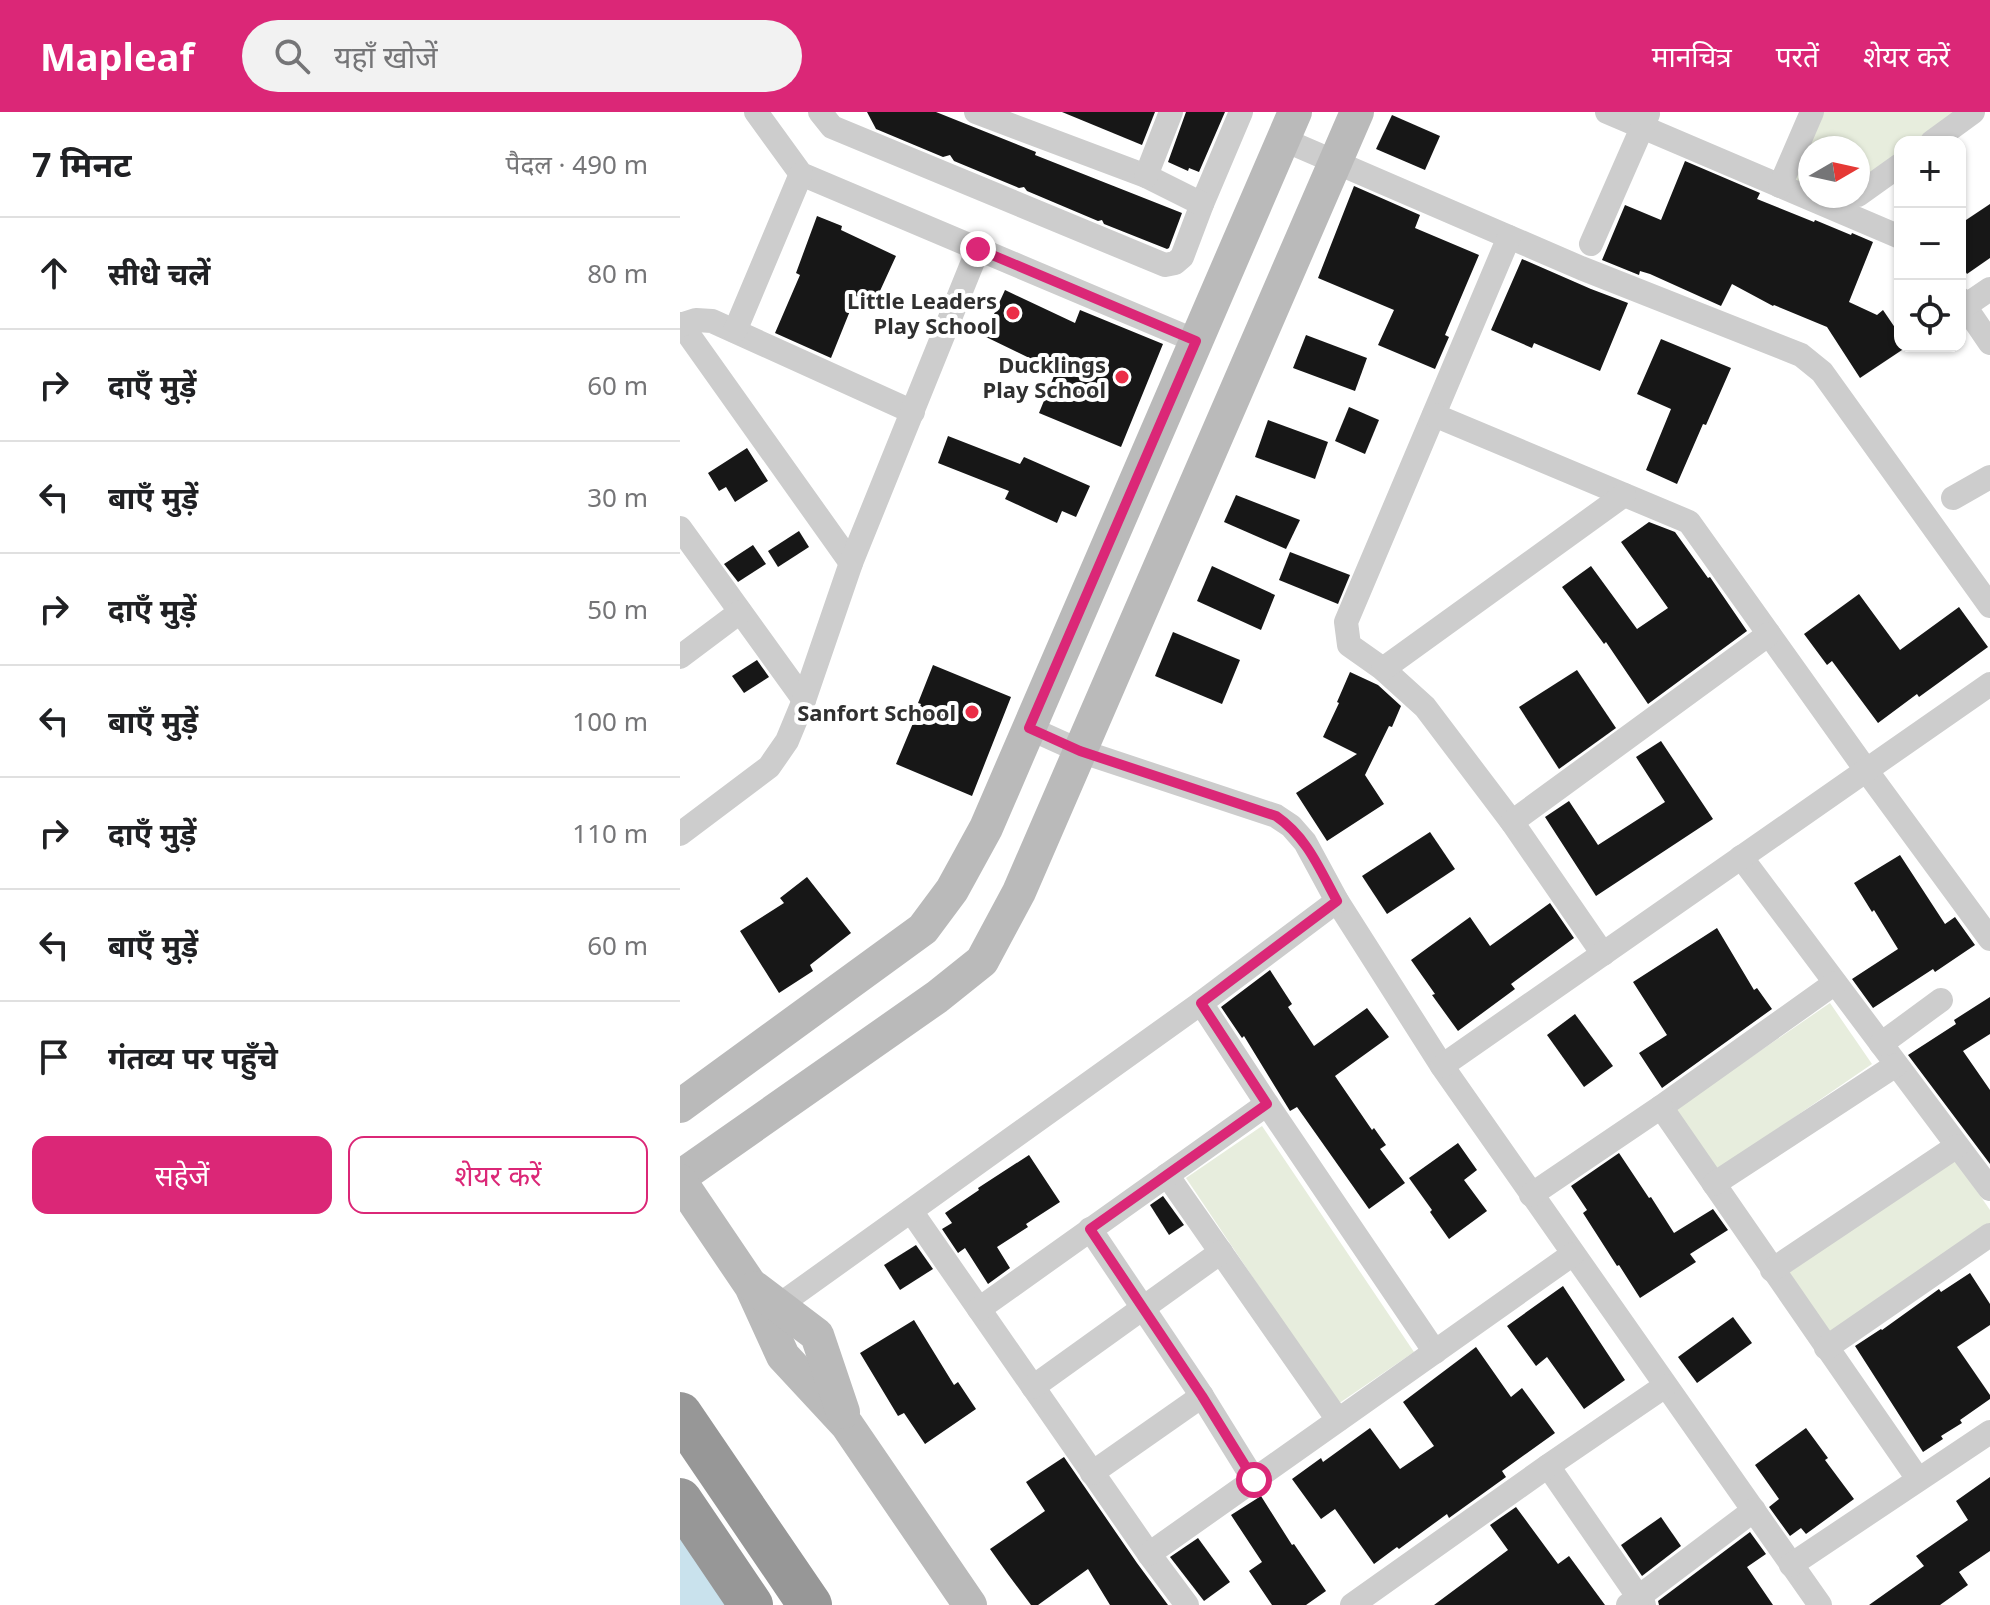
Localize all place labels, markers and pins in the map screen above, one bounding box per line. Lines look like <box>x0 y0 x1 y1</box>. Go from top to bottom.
place label: Little Leaders Play School <box>847 285 997 340</box>
marker: Little Leaders Play School <box>1004 304 1022 322</box>
place label: Ducklings Play School <box>982 349 1106 404</box>
marker: Ducklings Play School <box>1113 368 1131 386</box>
place label: Sanfort School <box>797 697 956 727</box>
marker: Sanfort School <box>963 703 981 721</box>

